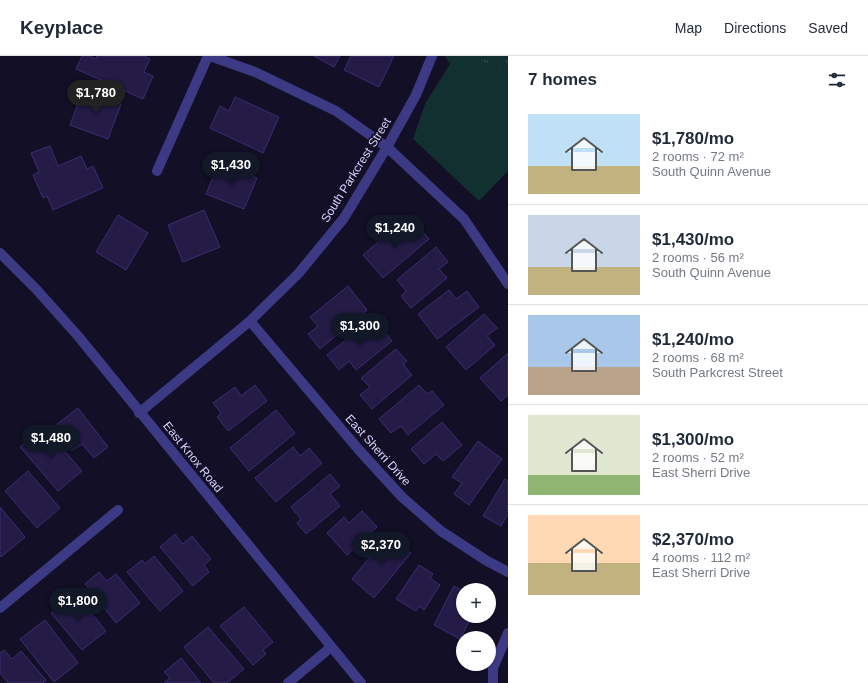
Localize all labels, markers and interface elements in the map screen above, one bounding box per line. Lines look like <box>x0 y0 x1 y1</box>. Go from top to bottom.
text: Keyplace <box>20 17 103 38</box>
text: Map <box>675 20 702 36</box>
text: Directions <box>724 20 786 36</box>
text: Saved <box>808 20 848 36</box>
icon: filters <box>826 69 848 91</box>
text: 7 homes <box>528 70 597 89</box>
pin: $1,780 <box>63 80 129 114</box>
text: $1,780 <box>76 85 116 100</box>
street label: South Parkcrest Street <box>318 115 394 225</box>
text: $1,780/mo <box>652 129 734 148</box>
icon: home <box>560 130 608 178</box>
text: 2 rooms · 72 m² <box>652 149 744 164</box>
pin: $1,430 <box>198 152 264 186</box>
text: $1,430 <box>211 157 251 172</box>
text: South Quinn Avenue <box>652 164 771 179</box>
pin: $1,240 <box>362 215 428 249</box>
text: $1,240 <box>375 220 415 235</box>
text: $1,430/mo <box>652 230 734 249</box>
icon: home <box>560 231 608 279</box>
text: 2 rooms · 56 m² <box>652 250 744 265</box>
text: South Quinn Avenue <box>652 265 771 280</box>
pin: $1,300 <box>327 313 393 347</box>
text: $1,300 <box>340 318 380 333</box>
text: $1,240/mo <box>652 330 734 349</box>
icon: home <box>560 331 608 379</box>
text: 2 rooms · 68 m² <box>652 350 744 365</box>
text: South Parkcrest Street <box>652 365 783 380</box>
street label: East Sherri Drive <box>342 412 414 489</box>
street label: East Knox Road <box>160 419 226 495</box>
pin: $1,480 <box>18 425 84 459</box>
text: $1,480 <box>31 430 71 445</box>
text: $1,300/mo <box>652 430 734 449</box>
icon: home <box>560 431 608 479</box>
text: 2 rooms · 52 m² <box>652 450 744 465</box>
text: East Sherri Drive <box>652 465 750 480</box>
text: $2,370/mo <box>652 530 734 549</box>
icon: home <box>560 531 608 579</box>
pin: $2,370 <box>348 532 414 566</box>
text: $2,370 <box>361 537 401 552</box>
text: 4 rooms · 112 m² <box>652 550 750 565</box>
text: East Sherri Drive <box>652 565 750 580</box>
map controls <box>456 583 496 671</box>
button: + <box>456 583 496 623</box>
pin: $1,800 <box>45 588 111 622</box>
text: $1,800 <box>58 593 98 608</box>
button: − <box>456 631 496 671</box>

